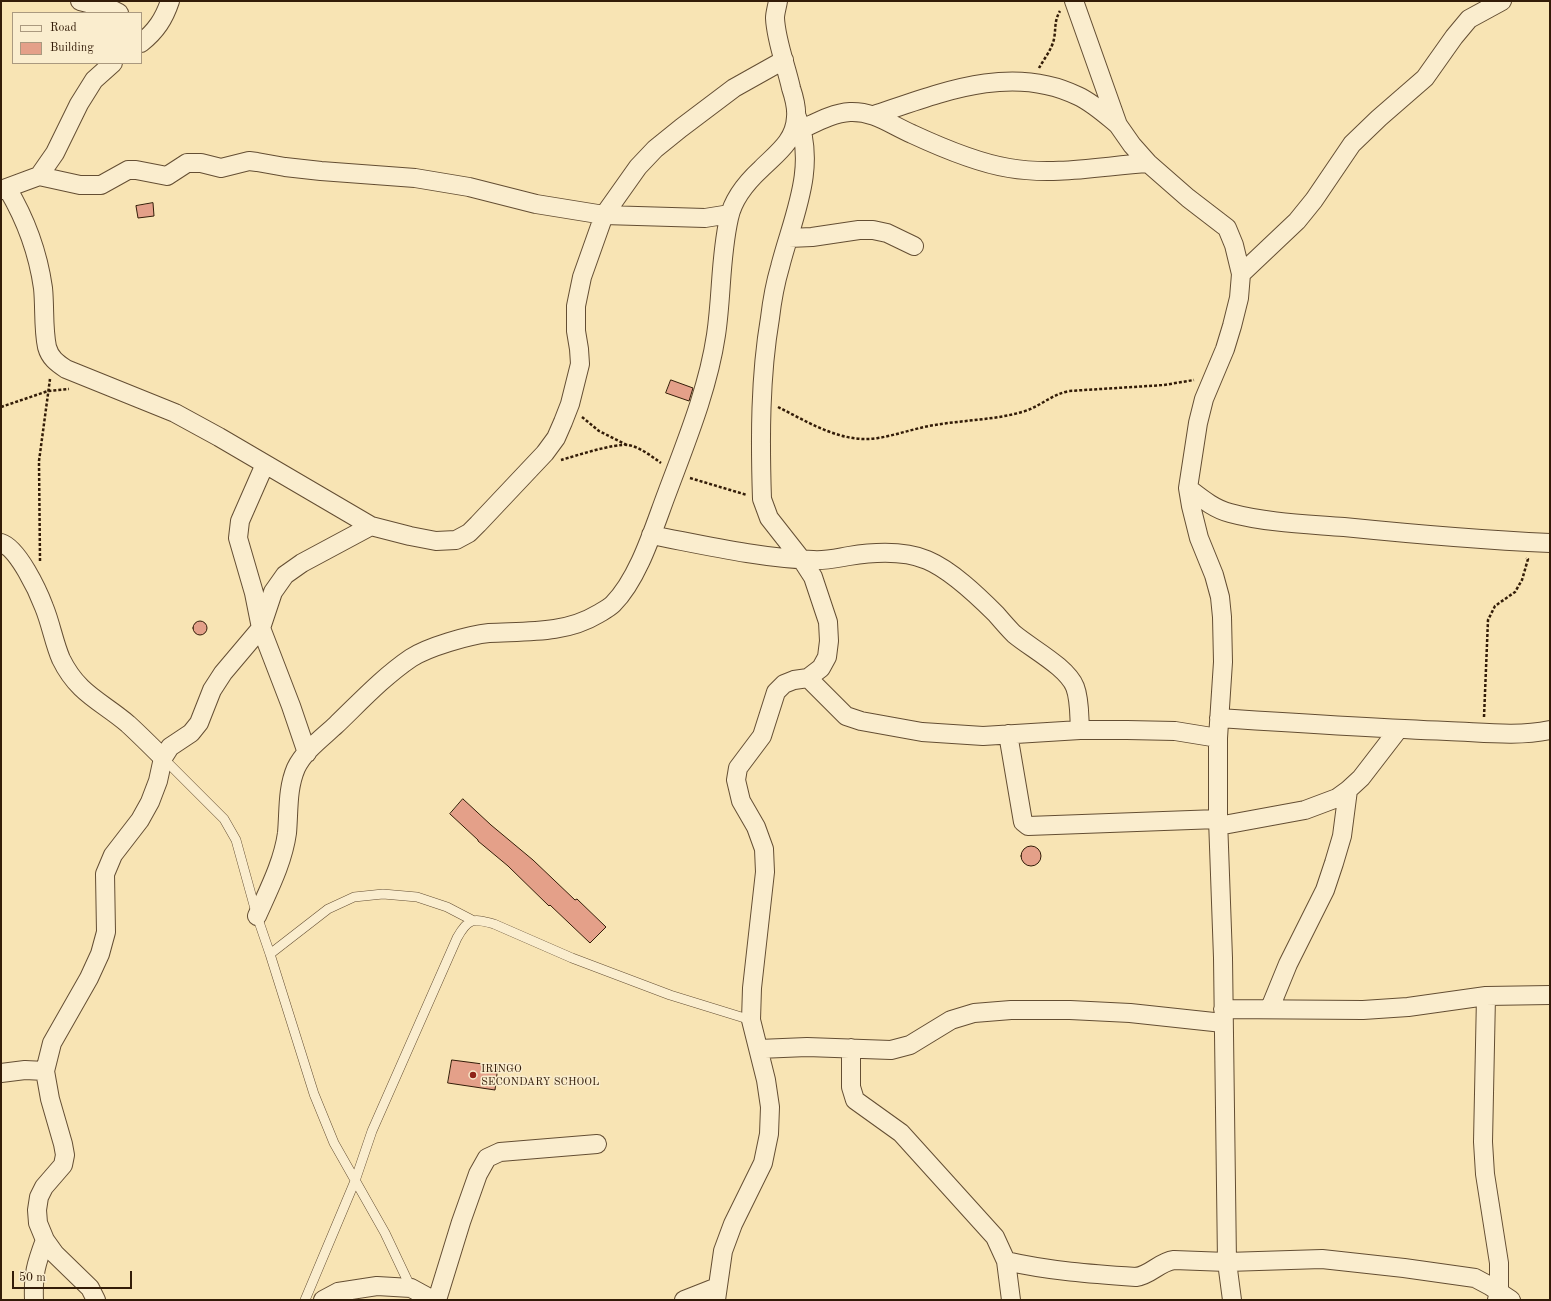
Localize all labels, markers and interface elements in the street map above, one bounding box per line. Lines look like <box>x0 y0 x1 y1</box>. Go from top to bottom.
legend <box>12 12 142 64</box>
text: Road <box>50 22 77 34</box>
text: Building <box>50 42 94 54</box>
place label: IRINGO SECONDARY SCHOOL <box>481 1062 599 1088</box>
marker: IRINGO SECONDARY SCHOOL <box>468 1070 478 1080</box>
scale bar <box>14 1263 134 1289</box>
text: 50 m <box>19 1272 46 1284</box>

